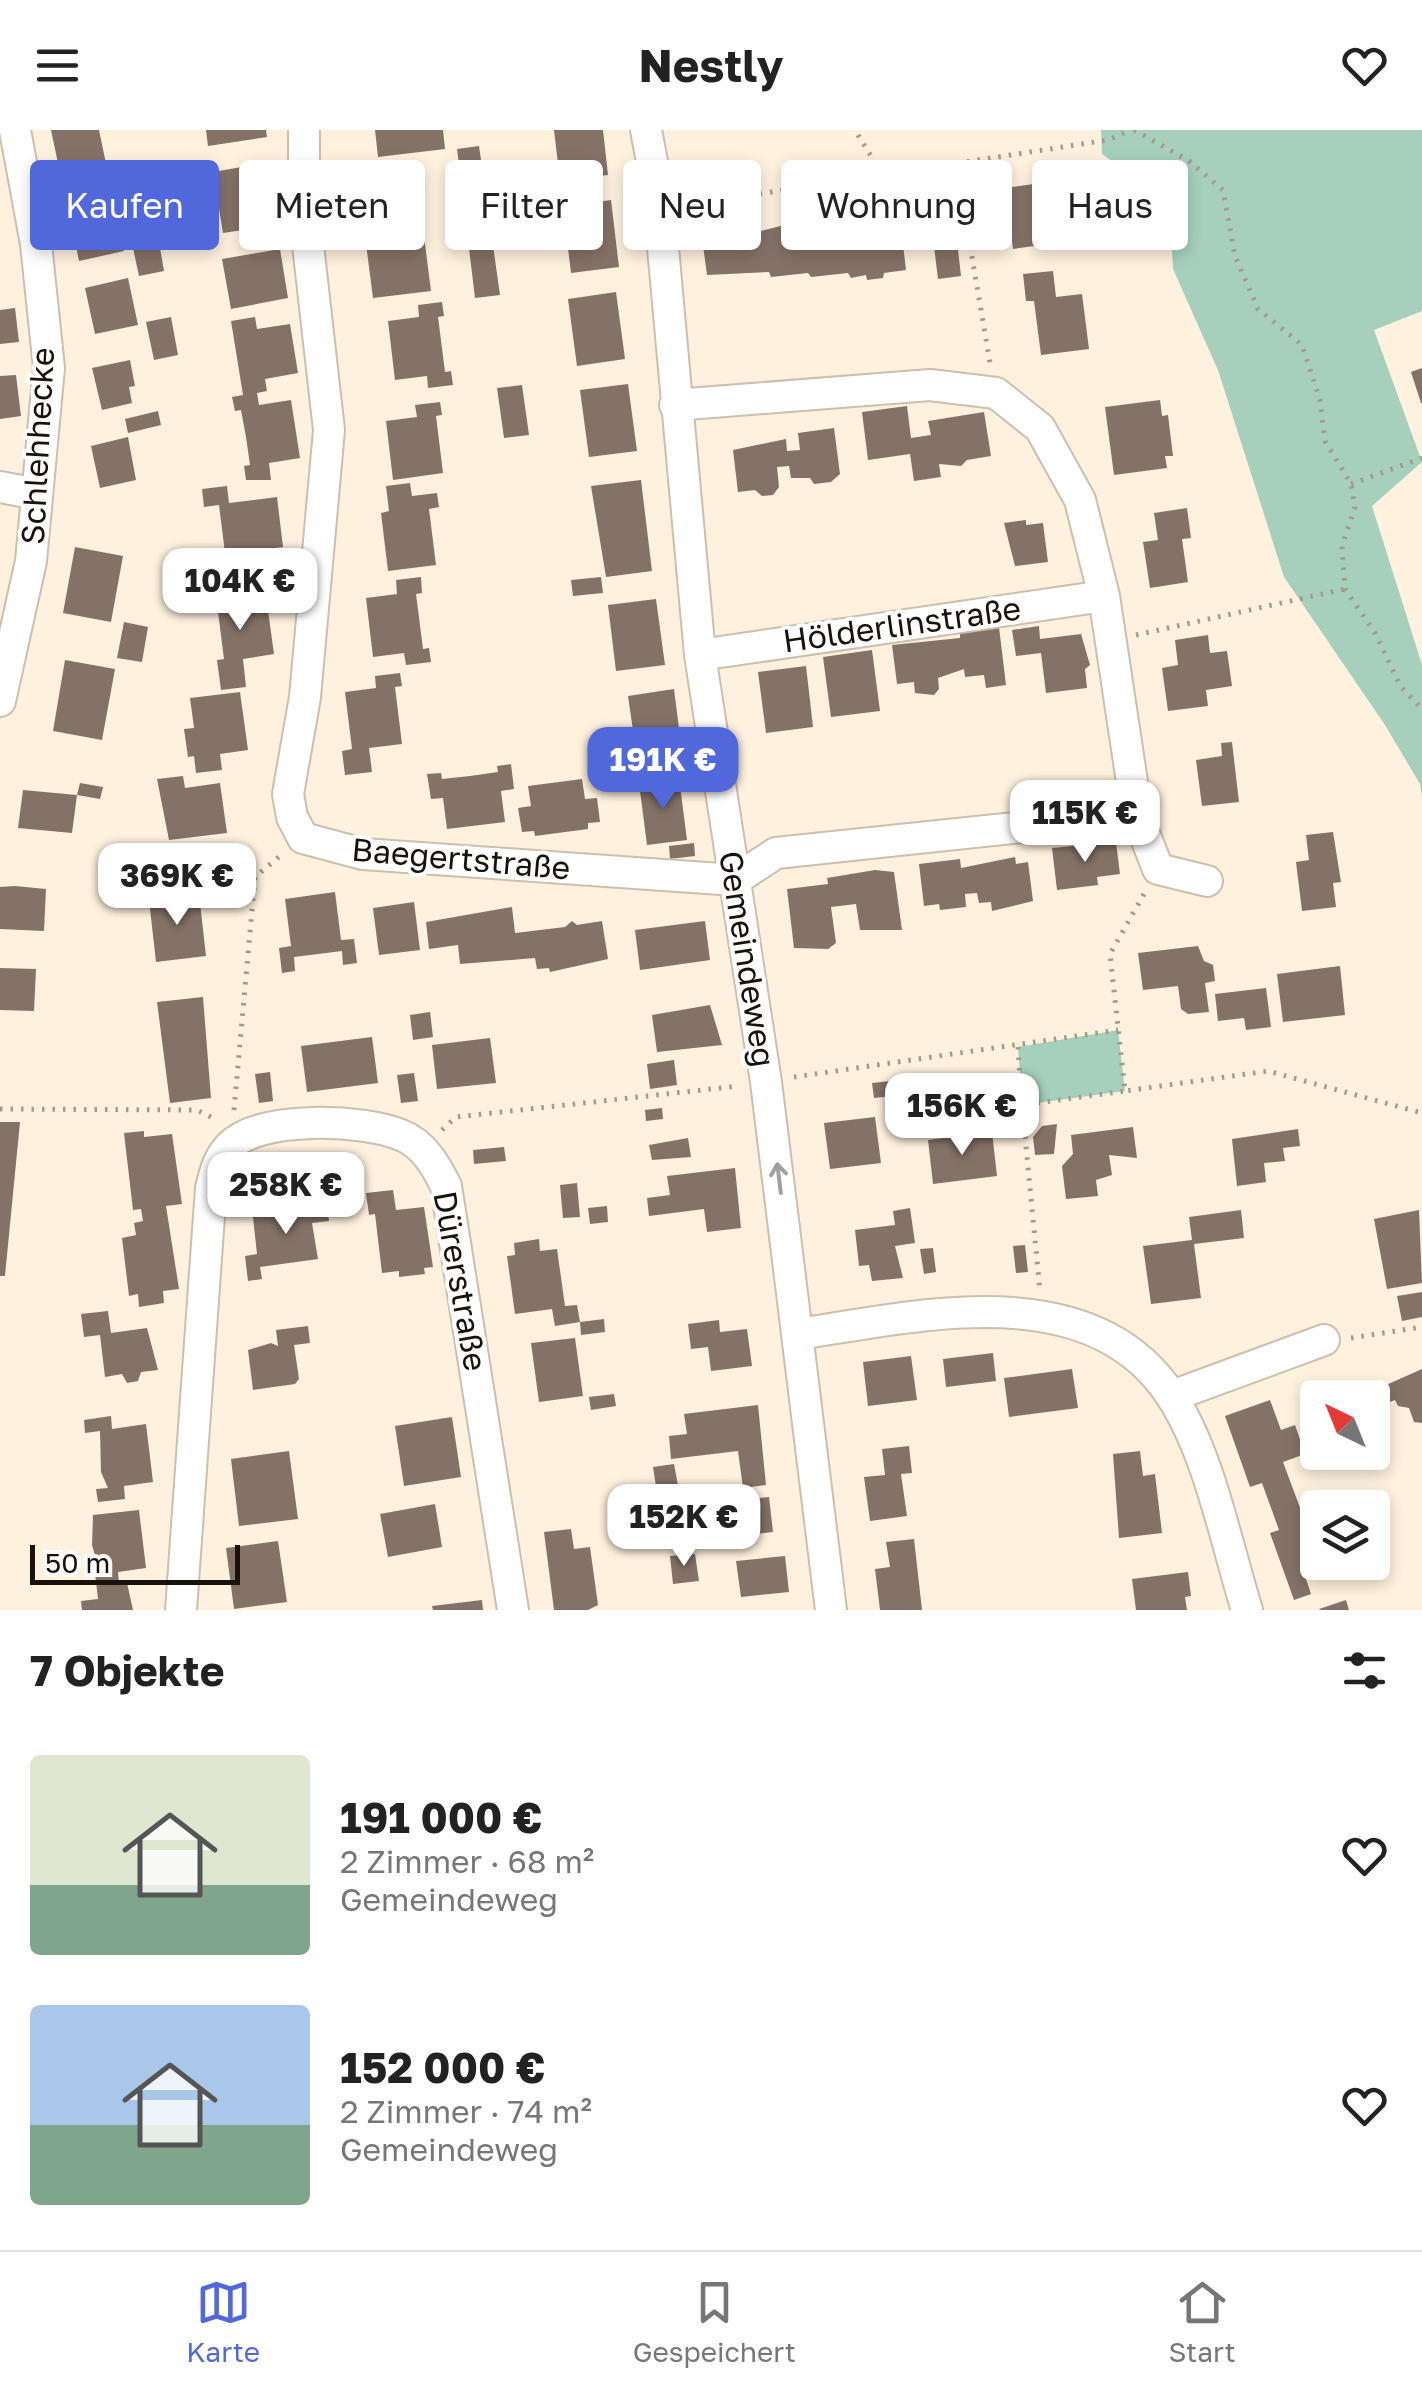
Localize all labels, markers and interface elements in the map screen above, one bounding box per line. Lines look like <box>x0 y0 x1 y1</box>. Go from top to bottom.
icon: menu <box>30 38 85 93</box>
text: Nestly <box>639 38 783 92</box>
icon: heart <box>1337 38 1392 93</box>
chip: Kaufen <box>30 160 219 250</box>
chip: Mieten <box>239 160 425 250</box>
chip: Filter <box>445 160 603 250</box>
chip: Neu <box>623 160 761 250</box>
chip: Wohnung <box>781 160 1012 250</box>
chip: Haus <box>1032 160 1188 250</box>
street label: Schlehhecke <box>13 346 61 546</box>
pin: 104K € <box>159 548 321 633</box>
text: 104K € <box>184 561 296 599</box>
street label: Hölderlinstraße <box>780 589 1023 660</box>
pin: 191K € <box>582 727 744 812</box>
text: 191K € <box>609 740 717 778</box>
pin: 115K € <box>1004 780 1166 865</box>
text: 115K € <box>1032 793 1138 831</box>
street label: Baegertstraße <box>350 830 572 886</box>
pin: 369K € <box>96 843 258 928</box>
street label: Gemeindeweg <box>712 848 784 1069</box>
text: 369K € <box>120 856 234 894</box>
pin: 156K € <box>881 1073 1043 1158</box>
text: 156K € <box>907 1086 1017 1124</box>
pin: 258K € <box>205 1152 367 1237</box>
one-way arrow <box>769 1163 787 1195</box>
text: 258K € <box>229 1165 343 1203</box>
street label: Dürerstraße <box>426 1188 496 1374</box>
north arrow <box>1300 1380 1390 1470</box>
map controls <box>1300 1380 1390 1580</box>
pin: 152K € <box>603 1484 765 1569</box>
button: layers <box>1300 1490 1390 1580</box>
text: 152K € <box>629 1497 739 1535</box>
scale bar <box>30 1540 240 1584</box>
text: 50 m <box>45 1546 110 1579</box>
icon: filters <box>1337 1643 1392 1698</box>
text: 7 Objekte <box>30 1645 224 1695</box>
text: 191 000 € <box>340 1792 542 1842</box>
icon: home <box>110 1795 230 1915</box>
icon: heart <box>1337 1828 1392 1883</box>
text: 2 Zimmer · 68 m² <box>340 1842 594 1880</box>
text: Gemeindeweg <box>340 1880 558 1918</box>
text: 152 000 € <box>340 2042 545 2092</box>
icon: home <box>110 2045 230 2165</box>
icon: heart <box>1337 2078 1392 2133</box>
text: 2 Zimmer · 74 m² <box>340 2092 592 2130</box>
text: Gemeindeweg <box>340 2130 558 2168</box>
tab: Karte <box>186 2275 260 2368</box>
tab: Gespeichert <box>633 2275 796 2368</box>
tab: Start <box>1169 2275 1236 2368</box>

